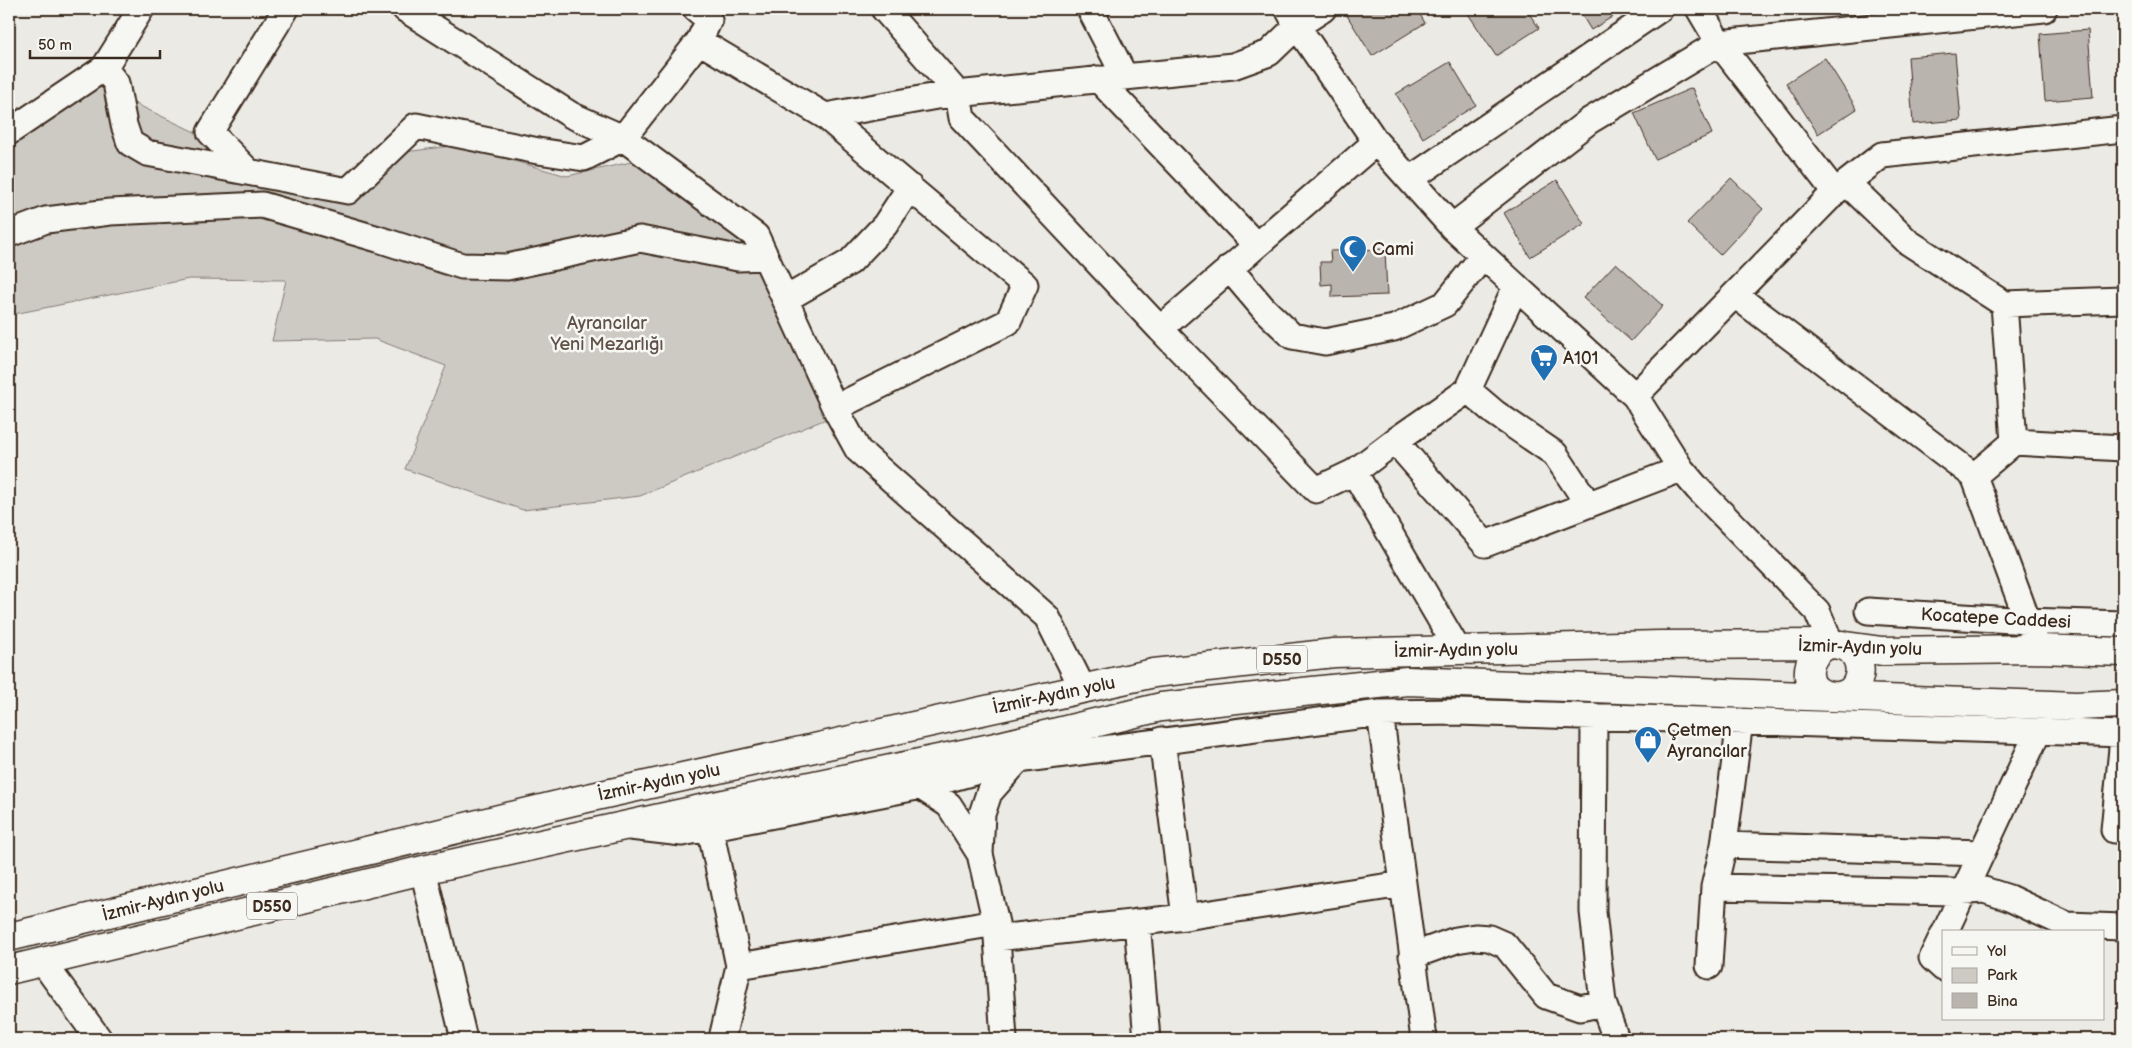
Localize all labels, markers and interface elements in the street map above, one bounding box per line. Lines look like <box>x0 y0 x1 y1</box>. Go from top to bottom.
scale bar <box>30 28 160 60</box>
text: 50 m <box>38 36 72 55</box>
mosque icon: Cami <box>1338 234 1368 273</box>
place label: Cami <box>1372 239 1414 260</box>
park label: Ayrancılar Yeni Mezarlığı <box>549 313 664 355</box>
supermarket icon: A101 <box>1529 343 1559 382</box>
place label: A101 <box>1563 348 1599 369</box>
street label: Kocatepe Caddesi <box>1920 604 2072 633</box>
street label: İzmir-Aydın yolu <box>1797 634 1923 660</box>
street label: İzmir-Aydın yolu <box>1394 638 1518 662</box>
road number: D550 <box>1257 646 1307 672</box>
street label: İzmir-Aydın yolu <box>991 671 1117 719</box>
place label: Çetmen Ayrancılar <box>1667 720 1747 762</box>
shop icon: Çetmen Ayrancılar <box>1633 725 1663 764</box>
street label: İzmir-Aydın yolu <box>596 758 722 806</box>
street label: İzmir-Aydın yolu <box>100 874 226 926</box>
road number: D550 <box>247 892 297 919</box>
legend <box>1942 930 2104 1020</box>
text: Yol <box>1986 942 2006 961</box>
text: Park <box>1987 966 2018 985</box>
text: Bina <box>1987 992 2018 1011</box>

